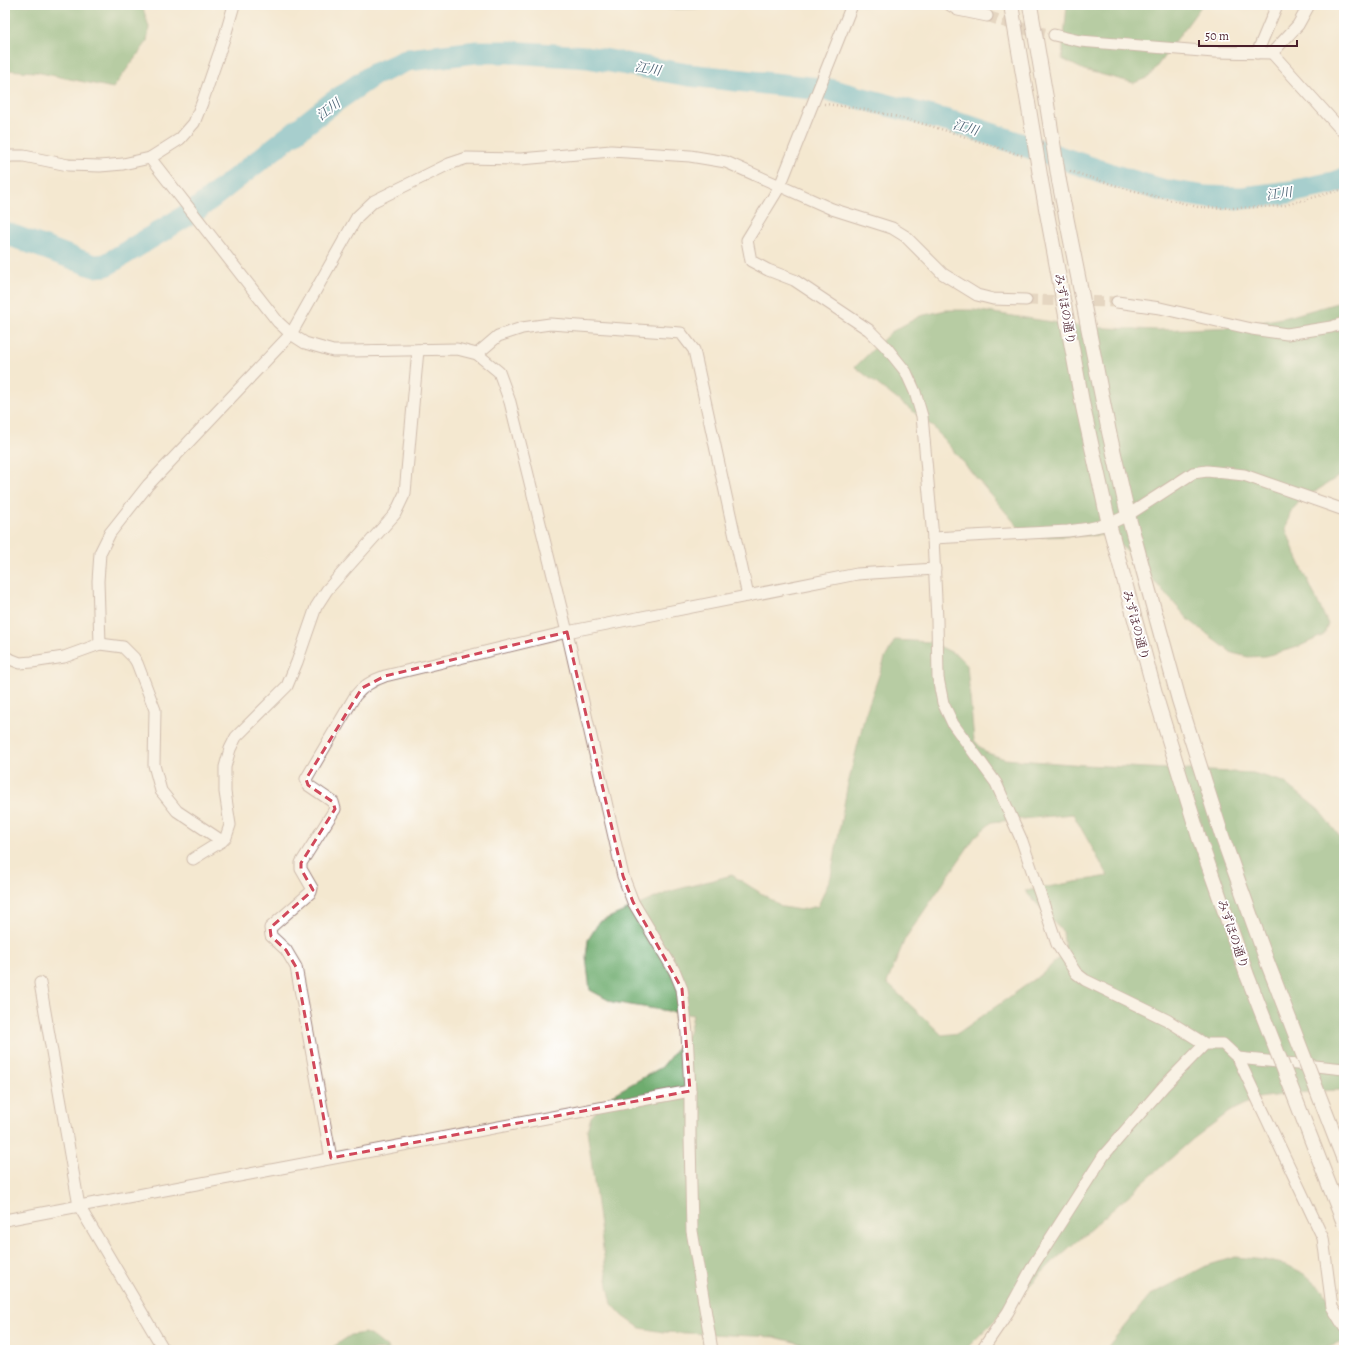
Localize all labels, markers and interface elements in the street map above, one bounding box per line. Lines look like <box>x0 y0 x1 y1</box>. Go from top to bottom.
scale bar <box>1199 22 1297 48</box>
text: 50 m <box>1205 28 1229 44</box>
water label: 江川 <box>634 58 664 79</box>
water label: 江川 <box>313 94 345 124</box>
water label: 江川 <box>951 116 983 140</box>
water label: 江川 <box>1265 183 1295 204</box>
street label: みずほの通り <box>1051 272 1079 346</box>
street label: みずほの通り <box>1119 588 1153 662</box>
street label: みずほの通り <box>1214 897 1252 971</box>

